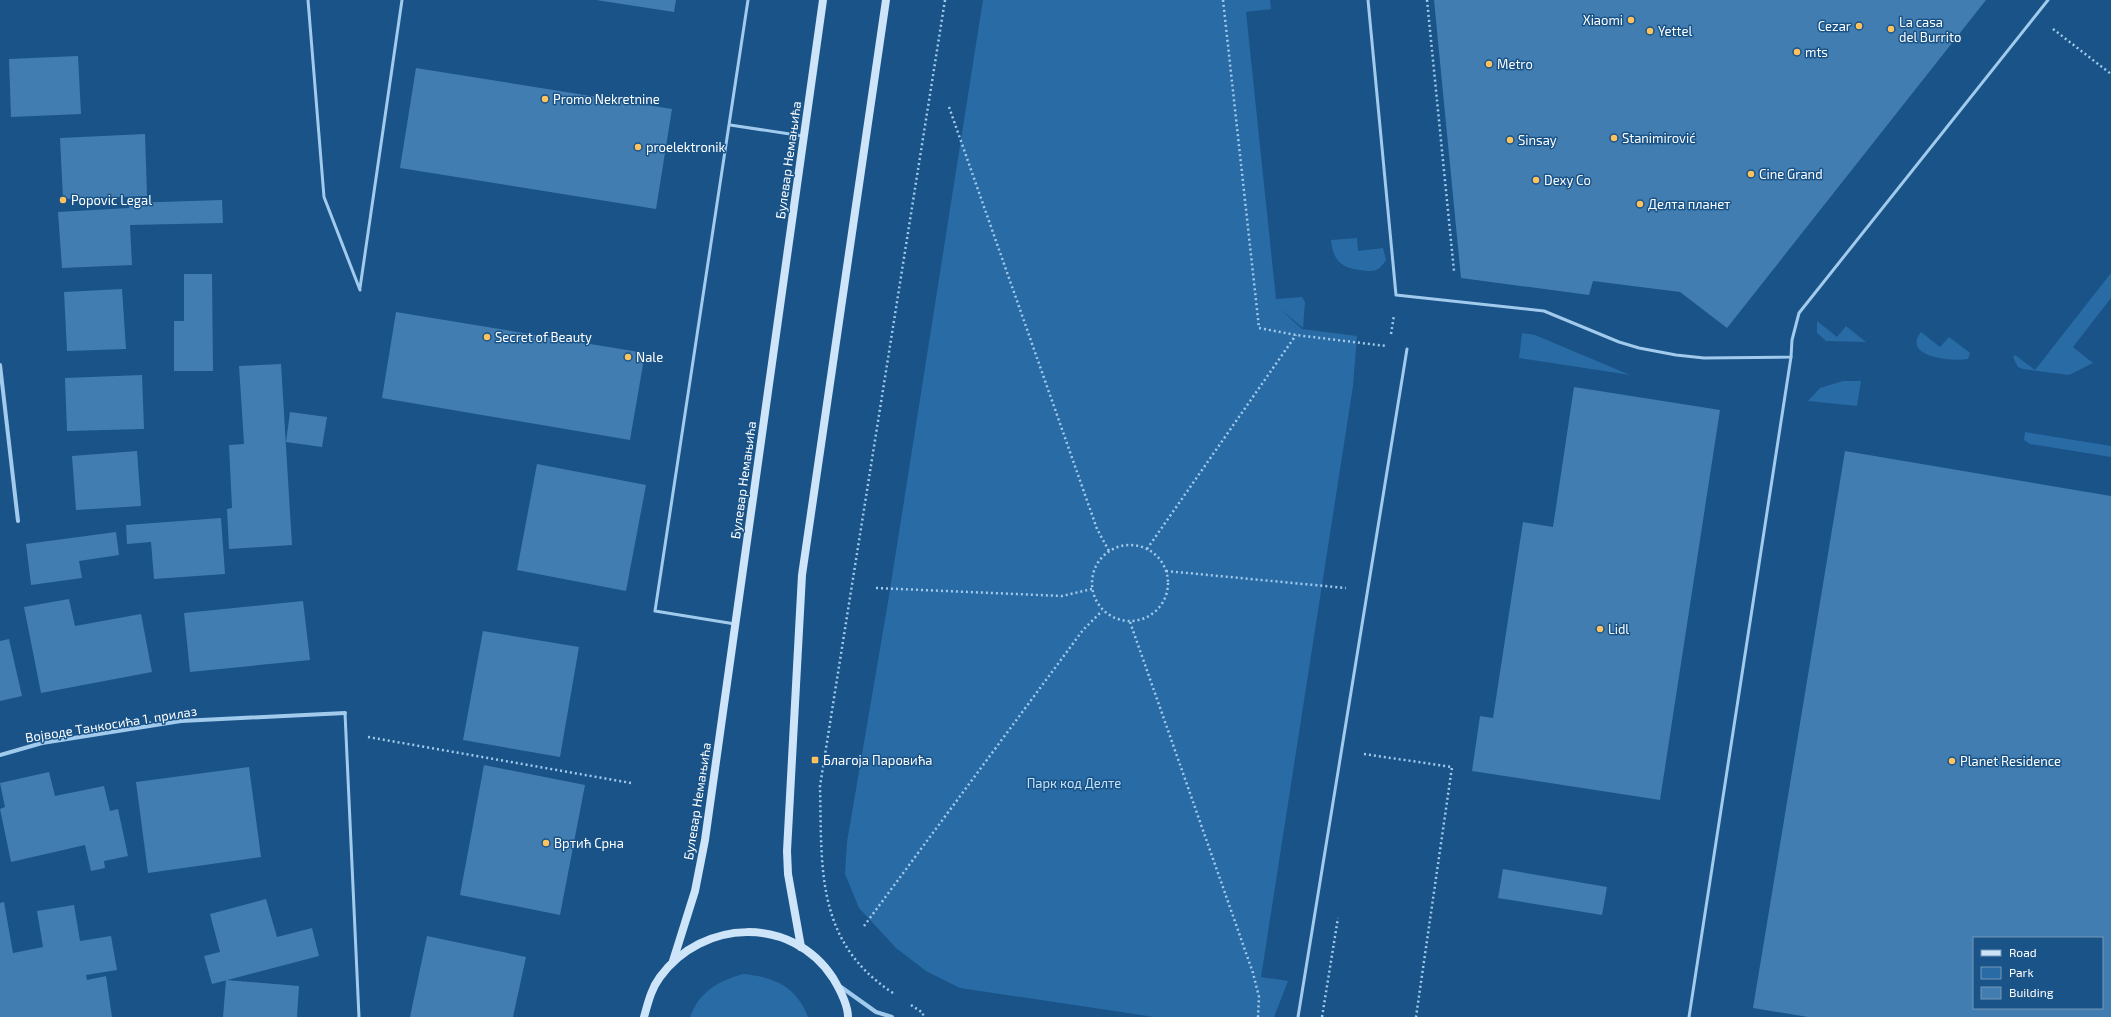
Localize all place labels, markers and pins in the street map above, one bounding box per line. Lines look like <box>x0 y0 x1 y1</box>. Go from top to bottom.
place label: Xiaomi <box>1583 12 1623 28</box>
place label: La casa del Burrito <box>1899 14 1961 45</box>
marker: Xiaomi <box>1626 15 1636 25</box>
place label: Cezar <box>1818 18 1851 34</box>
marker: Cezar <box>1854 21 1864 31</box>
place label: Yettel <box>1658 23 1692 39</box>
marker: La casa del Burrito <box>1886 24 1896 34</box>
marker: Yettel <box>1645 26 1655 36</box>
place label: mts <box>1805 44 1828 60</box>
marker: mts <box>1792 47 1802 57</box>
place label: Metro <box>1497 56 1533 72</box>
marker: Metro <box>1484 59 1494 69</box>
place label: Promo Nekretnine <box>553 91 660 107</box>
marker: Promo Nekretnine <box>540 94 550 104</box>
place label: Stanimirović <box>1622 130 1696 146</box>
place label: Sinsay <box>1518 132 1557 148</box>
marker: Stanimirović <box>1609 133 1619 143</box>
marker: Sinsay <box>1505 135 1515 145</box>
place label: proelektronik <box>646 139 726 155</box>
marker: proelektronik <box>633 142 643 152</box>
place label: Cine Grand <box>1759 166 1823 182</box>
marker: Cine Grand <box>1746 169 1756 179</box>
place label: Dexy Co <box>1544 172 1591 188</box>
marker: Dexy Co <box>1531 175 1541 185</box>
place label: Popovic Legal <box>71 192 152 208</box>
marker: Popovic Legal <box>58 195 68 205</box>
place label: Делта планет <box>1648 196 1731 212</box>
marker: Делта планет <box>1635 199 1645 209</box>
place label: Secret of Beauty <box>495 329 592 345</box>
marker: Secret of Beauty <box>482 332 492 342</box>
place label: Nale <box>636 349 663 365</box>
marker: Nale <box>623 352 633 362</box>
place label: Lidl <box>1608 621 1629 637</box>
marker: Lidl <box>1595 624 1605 634</box>
place label: Благоја Паровића <box>823 752 932 768</box>
place label: Planet Residence <box>1960 753 2061 769</box>
marker: Благоја Паровића <box>810 755 820 765</box>
marker: Planet Residence <box>1947 756 1957 766</box>
place label: Вртић Срна <box>554 835 624 851</box>
marker: Вртић Срна <box>541 838 551 848</box>

